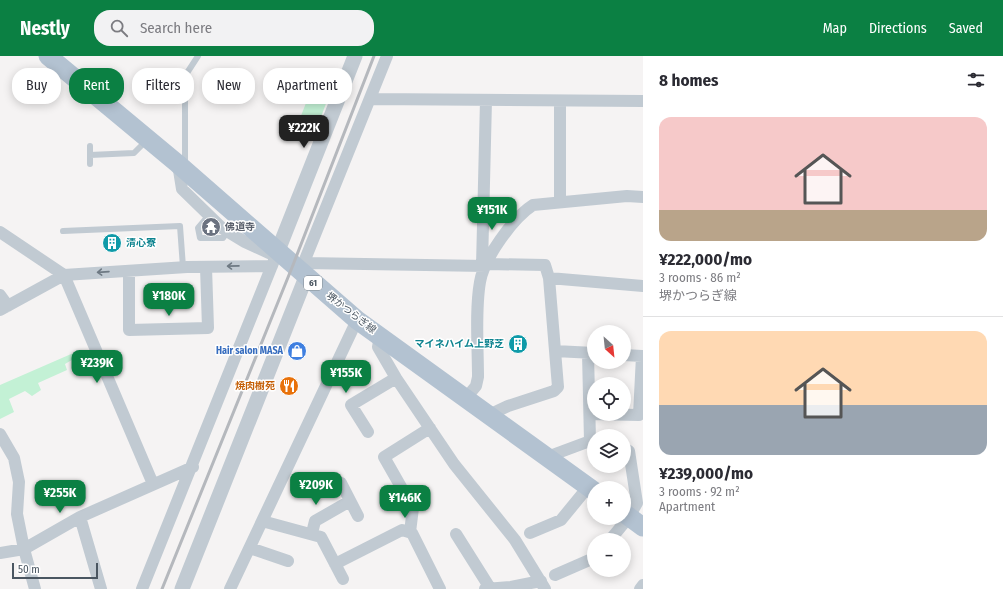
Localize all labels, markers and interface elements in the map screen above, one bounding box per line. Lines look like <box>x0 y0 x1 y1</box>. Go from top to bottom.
search box <box>94 10 374 46</box>
text: Nestly <box>20 17 70 40</box>
icon: search <box>108 17 130 39</box>
text: Search here <box>140 19 212 37</box>
text: Map <box>823 20 847 37</box>
text: Directions <box>869 20 927 37</box>
text: Saved <box>949 20 983 37</box>
chip: Buy <box>12 68 61 104</box>
chip: Rent <box>69 68 124 104</box>
chip: Filters <box>132 68 194 104</box>
chip: New <box>202 68 255 104</box>
chip: Apartment <box>263 68 352 104</box>
icon: filters <box>965 69 987 91</box>
text: 8 homes <box>659 70 719 91</box>
pin: ¥222K <box>276 115 332 149</box>
text: ¥222K <box>288 120 320 135</box>
icon: home <box>787 143 859 215</box>
pin: ¥151K <box>464 197 520 231</box>
text: ¥151K <box>477 202 507 217</box>
temple icon: 佛道寺 <box>200 216 222 238</box>
place label: 佛道寺 <box>224 221 255 233</box>
building icon: 清心寮 <box>101 232 123 254</box>
place label: 清心寮 <box>126 237 156 249</box>
text: ¥222,000/mo <box>659 249 752 270</box>
one-way arrow <box>227 262 240 270</box>
one-way arrow <box>97 269 110 276</box>
text: 3 rooms · 86 m² <box>659 270 741 285</box>
road number: 61 <box>304 276 322 290</box>
pin: ¥180K <box>141 283 197 317</box>
text: ¥180K <box>152 288 186 303</box>
text: 堺かつらぎ線 <box>659 288 737 303</box>
street label: 堺かつらぎ線 <box>324 290 378 336</box>
north arrow <box>587 325 631 369</box>
map controls <box>587 325 631 577</box>
building icon: マイネハイム上野芝 <box>507 333 529 355</box>
place label: マイネハイム上野芝 <box>414 338 504 350</box>
shop icon: Hair salon MASA <box>286 340 308 362</box>
place label: Hair salon MASA <box>216 345 284 357</box>
pin: ¥239K <box>69 350 125 384</box>
text: ¥239K <box>81 355 113 370</box>
icon: home <box>787 357 859 429</box>
pin: ¥155K <box>318 360 374 394</box>
text: ¥155K <box>330 365 362 380</box>
restaurant icon: 焼肉樹苑 <box>278 375 300 397</box>
button: locate <box>587 377 631 421</box>
place label: 焼肉樹苑 <box>235 380 275 392</box>
button: layers <box>587 429 631 473</box>
text: ¥239,000/mo <box>659 463 753 484</box>
pin: ¥209K <box>288 472 344 506</box>
text: ¥209K <box>299 477 333 492</box>
pin: ¥255K <box>32 480 88 514</box>
button: + <box>587 481 631 525</box>
text: 3 rooms · 92 m² <box>659 484 740 499</box>
text: ¥255K <box>44 485 76 500</box>
pin: ¥146K <box>377 485 433 519</box>
text: ¥146K <box>389 490 421 505</box>
text: Apartment <box>659 499 715 514</box>
button: − <box>587 533 631 577</box>
scale bar <box>12 561 98 580</box>
text: 50 m <box>18 563 40 576</box>

